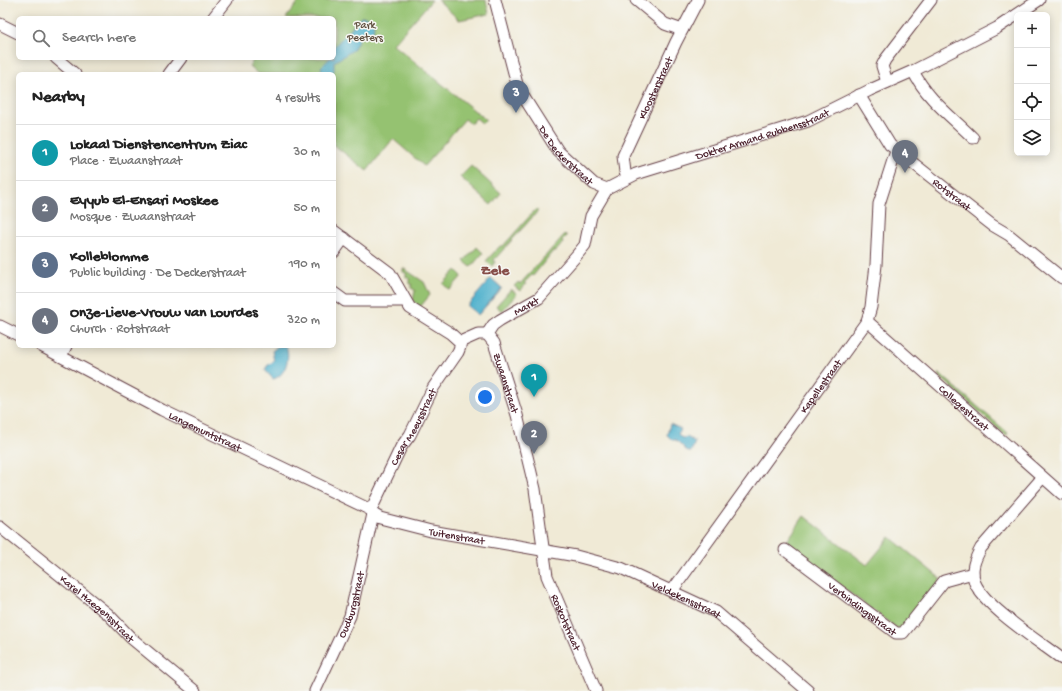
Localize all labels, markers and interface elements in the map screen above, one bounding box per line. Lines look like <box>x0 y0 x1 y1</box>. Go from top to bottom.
map controls <box>1014 12 1050 156</box>
button: + <box>1014 12 1050 48</box>
search box <box>16 16 336 60</box>
park label: Park Peeters <box>346 20 384 45</box>
icon: search <box>30 27 52 49</box>
text: Search here <box>62 29 136 47</box>
button: − <box>1014 48 1050 84</box>
street label: Kloosterstraat <box>637 54 677 121</box>
pin: 3 <box>503 80 529 113</box>
button: locate <box>1014 84 1050 120</box>
text: Nearby <box>32 88 85 108</box>
text: 4 results <box>276 91 320 106</box>
street label: Dokter Armand Rubbensstraat <box>694 107 833 164</box>
button: layers <box>1014 120 1050 156</box>
street label: De Deckerstraat <box>535 123 596 189</box>
text: Lokaal Dienstencentrum Ziac <box>70 136 247 154</box>
pin: 4 <box>892 140 918 173</box>
text: 1 <box>42 145 48 160</box>
text: 30 m <box>294 145 320 160</box>
text: Place · Zwaanstraat <box>70 154 182 169</box>
street label: Rotstraat <box>930 177 974 215</box>
text: Eyyub El-Ensari Moskee <box>70 192 218 210</box>
text: 2 <box>42 201 48 216</box>
text: 50 m <box>293 201 320 216</box>
text: Mosque · Zwaanstraat <box>70 210 195 225</box>
text: Kolleblomme <box>70 248 148 266</box>
text: 3 <box>42 257 48 272</box>
text: 190 m <box>289 257 320 272</box>
district label: Zele <box>481 262 510 280</box>
text: Public building · De Deckerstraat <box>70 266 246 281</box>
street label: Markt <box>512 295 543 319</box>
text: Onze-Lieve-Vrouw van Lourdes <box>70 304 258 322</box>
text: 4 <box>42 313 48 328</box>
text: 320 m <box>287 313 320 328</box>
text: Church · Rotstraat <box>70 322 170 337</box>
street label: Zwaanstraat <box>490 352 520 416</box>
street label: Kapellestraat <box>798 357 846 416</box>
pin: 1 <box>521 364 547 397</box>
street label: Collegestraat <box>935 383 992 435</box>
street label: Cesar Meeusstraat <box>389 386 441 468</box>
your location <box>475 387 495 407</box>
street label: Langemuntstraat <box>166 410 244 456</box>
pin: 2 <box>521 421 547 454</box>
street label: Tuitenstraat <box>427 527 487 548</box>
street label: Oudburgstraat <box>337 569 368 640</box>
street label: Karel Haegensstraat <box>57 574 137 647</box>
street label: Veldekensstraat <box>648 579 724 623</box>
street label: Verbindingsstraat <box>824 580 899 640</box>
street label: Roskotstraat <box>548 593 583 654</box>

